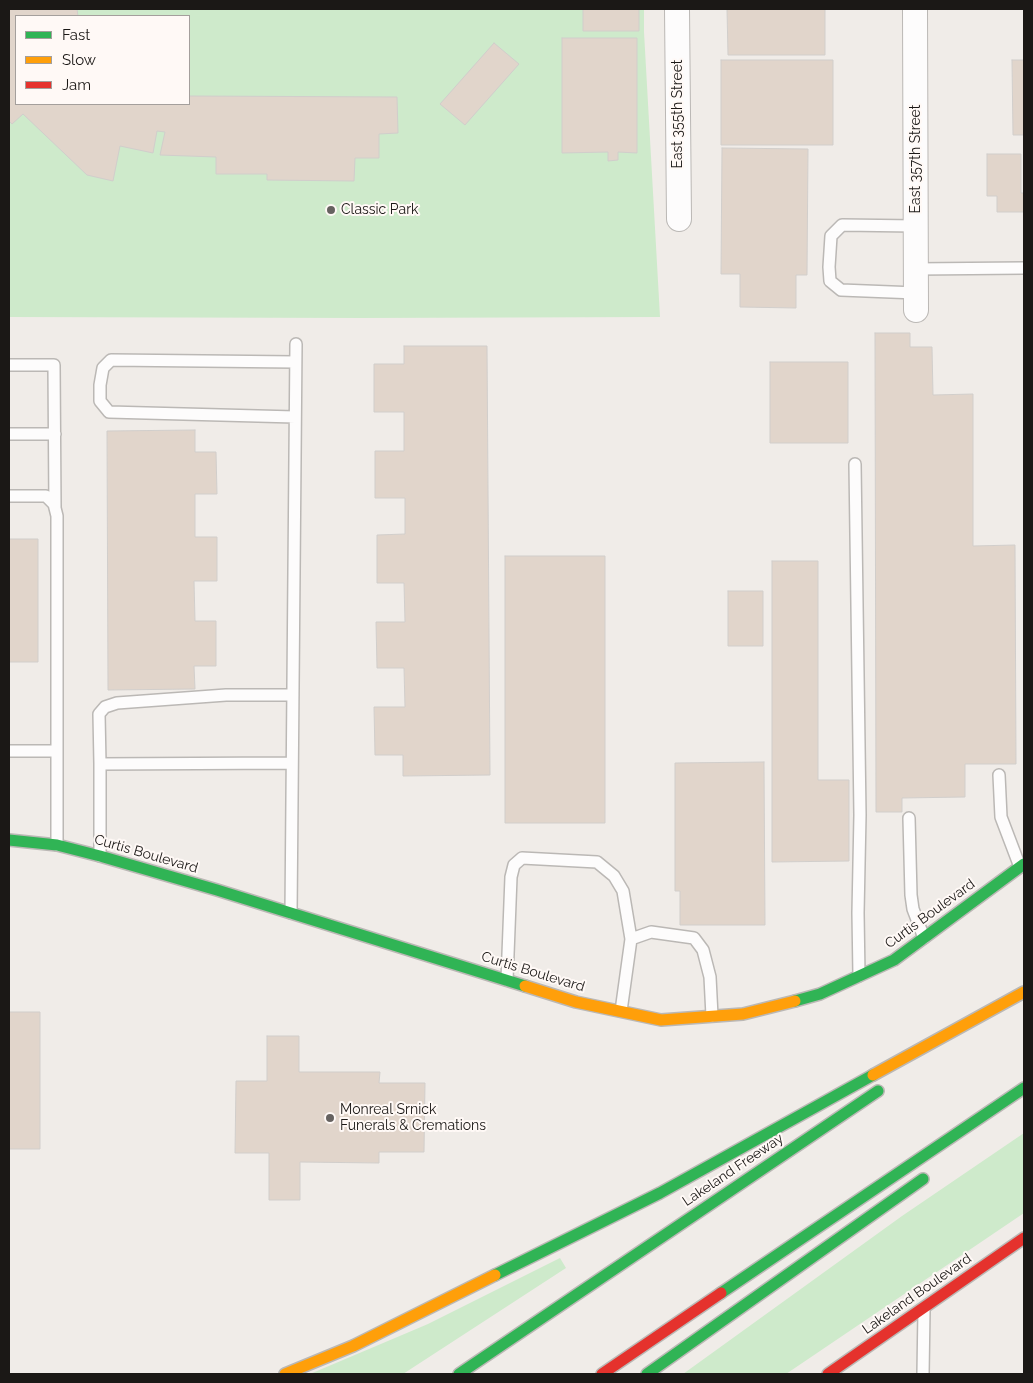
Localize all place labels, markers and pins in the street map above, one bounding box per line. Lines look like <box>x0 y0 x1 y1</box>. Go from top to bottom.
place label: Classic Park <box>341 202 418 218</box>
marker: Classic Park <box>325 204 337 216</box>
place label: Monreal Srnick Funerals & Cremations <box>340 1102 486 1134</box>
marker: Monreal Srnick Funerals & Cremations <box>324 1112 336 1124</box>

